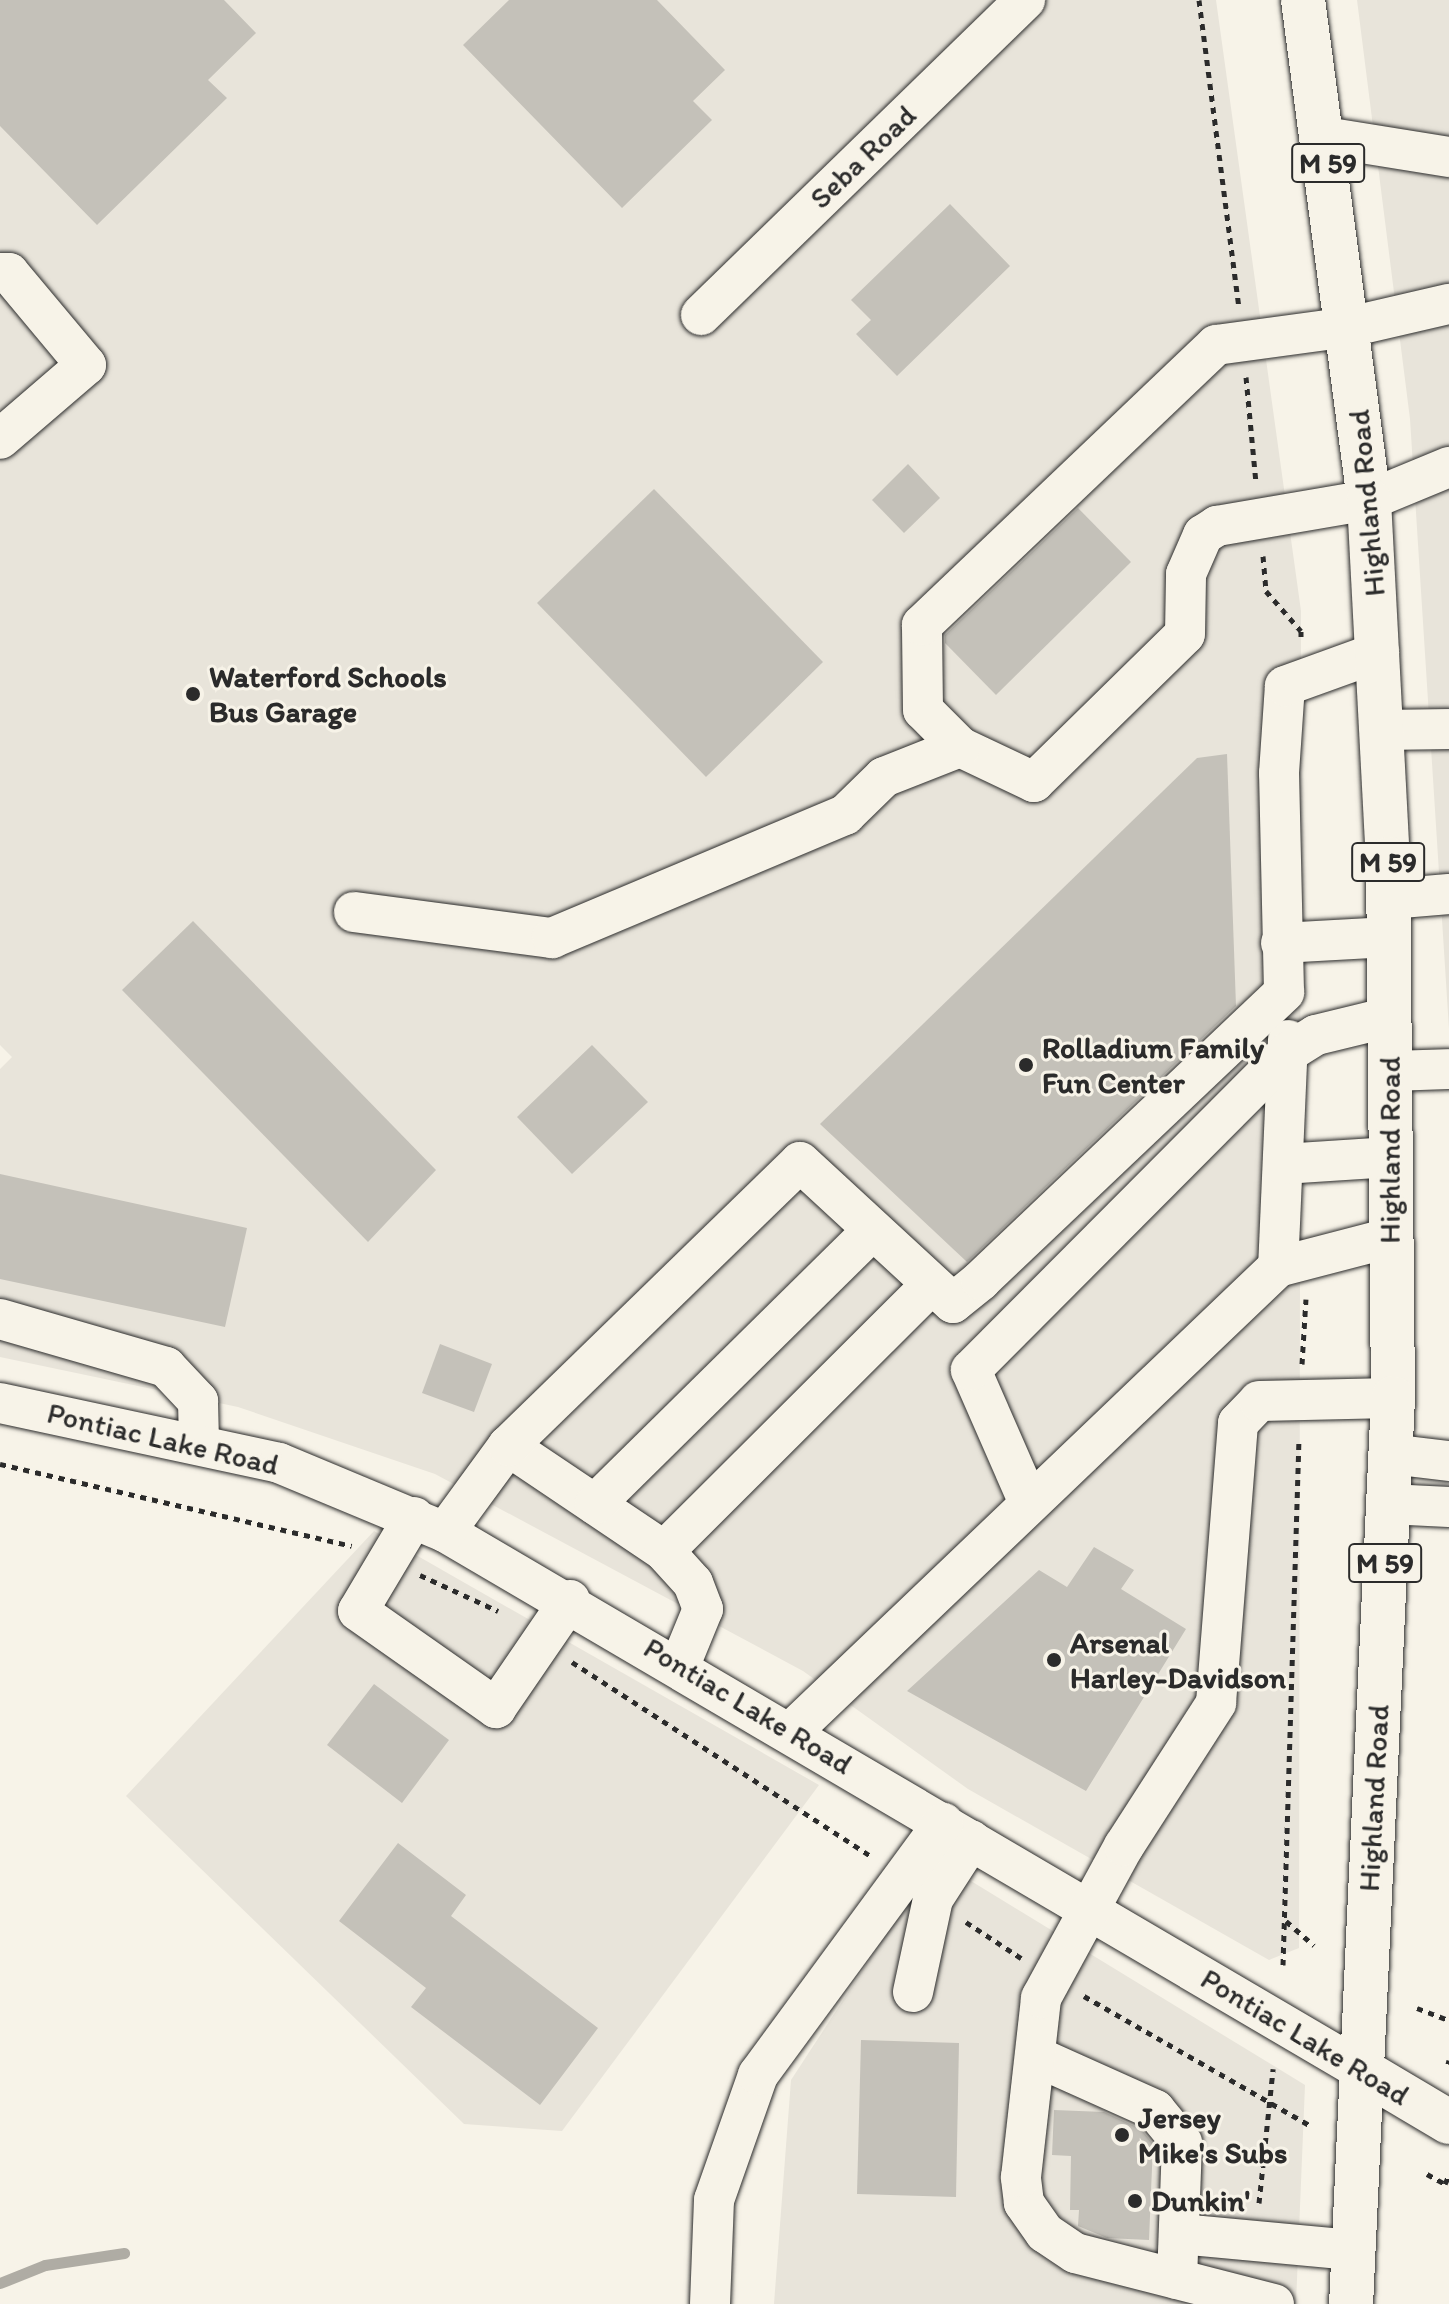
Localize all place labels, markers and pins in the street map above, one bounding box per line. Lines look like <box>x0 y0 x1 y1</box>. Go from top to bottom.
place label: Waterford Schools Bus Garage <box>209 659 446 730</box>
marker: Waterford Schools Bus Garage <box>184 685 202 703</box>
place label: Rolladium Family Fun Center <box>1042 1030 1265 1100</box>
marker: Rolladium Family Fun Center <box>1017 1056 1035 1074</box>
place label: Arsenal Harley-Davidson <box>1070 1625 1286 1696</box>
marker: Arsenal Harley-Davidson <box>1045 1651 1063 1669</box>
place label: Jersey Mike's Subs <box>1138 2100 1287 2170</box>
marker: Jersey Mike's Subs <box>1113 2126 1131 2144</box>
place label: Dunkin' <box>1151 2183 1250 2219</box>
marker: Dunkin' <box>1126 2192 1144 2210</box>

